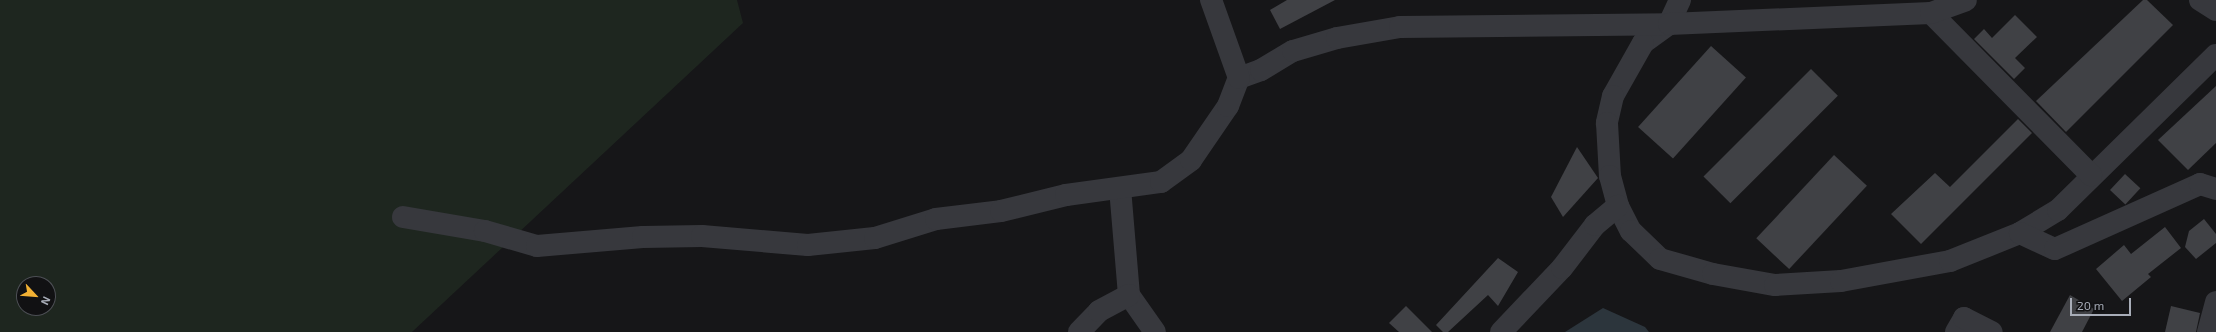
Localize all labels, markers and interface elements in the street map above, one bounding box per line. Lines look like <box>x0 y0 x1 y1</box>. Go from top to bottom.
north arrow <box>16 276 56 316</box>
scale bar <box>2072 290 2133 316</box>
text: N <box>39 295 54 307</box>
text: 20 m <box>2077 298 2104 312</box>

